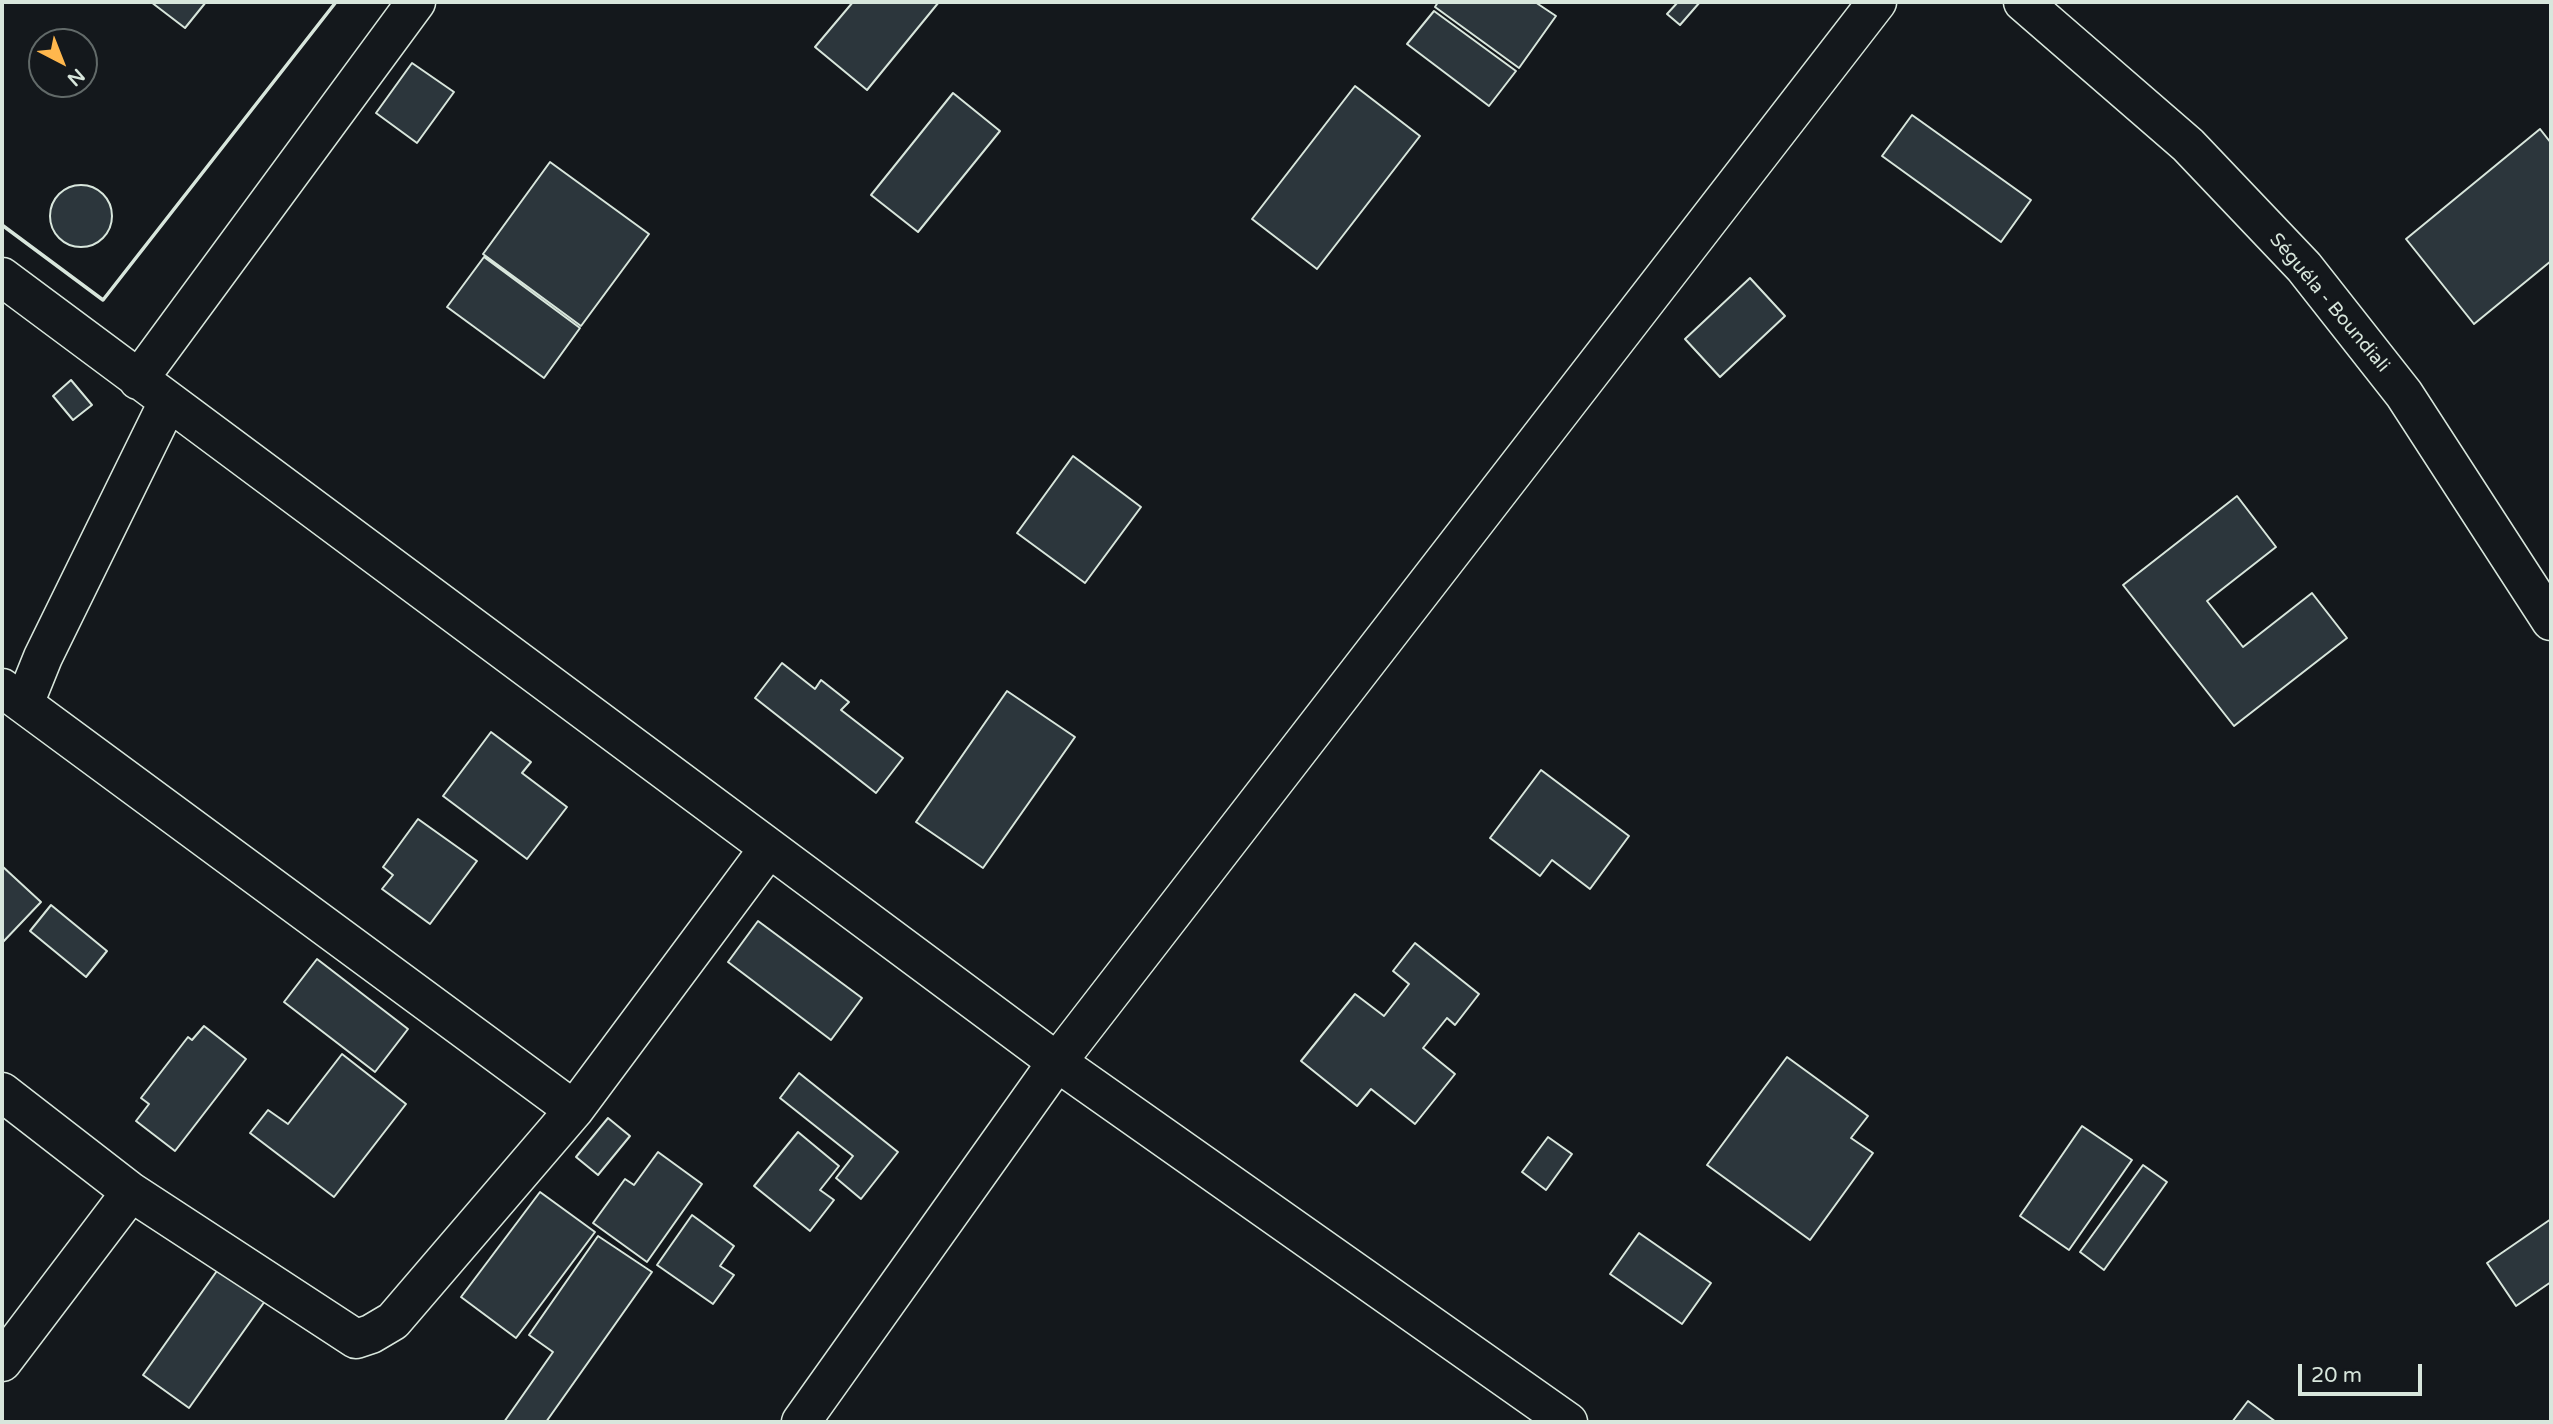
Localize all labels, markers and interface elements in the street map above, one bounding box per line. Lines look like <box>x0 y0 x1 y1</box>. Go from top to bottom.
north arrow <box>28 28 98 98</box>
text: N <box>63 64 89 90</box>
street label: Séguéla - Boundiali <box>2264 229 2394 377</box>
scale bar <box>2301 1350 2425 1394</box>
text: 20 m <box>2311 1363 2362 1388</box>

